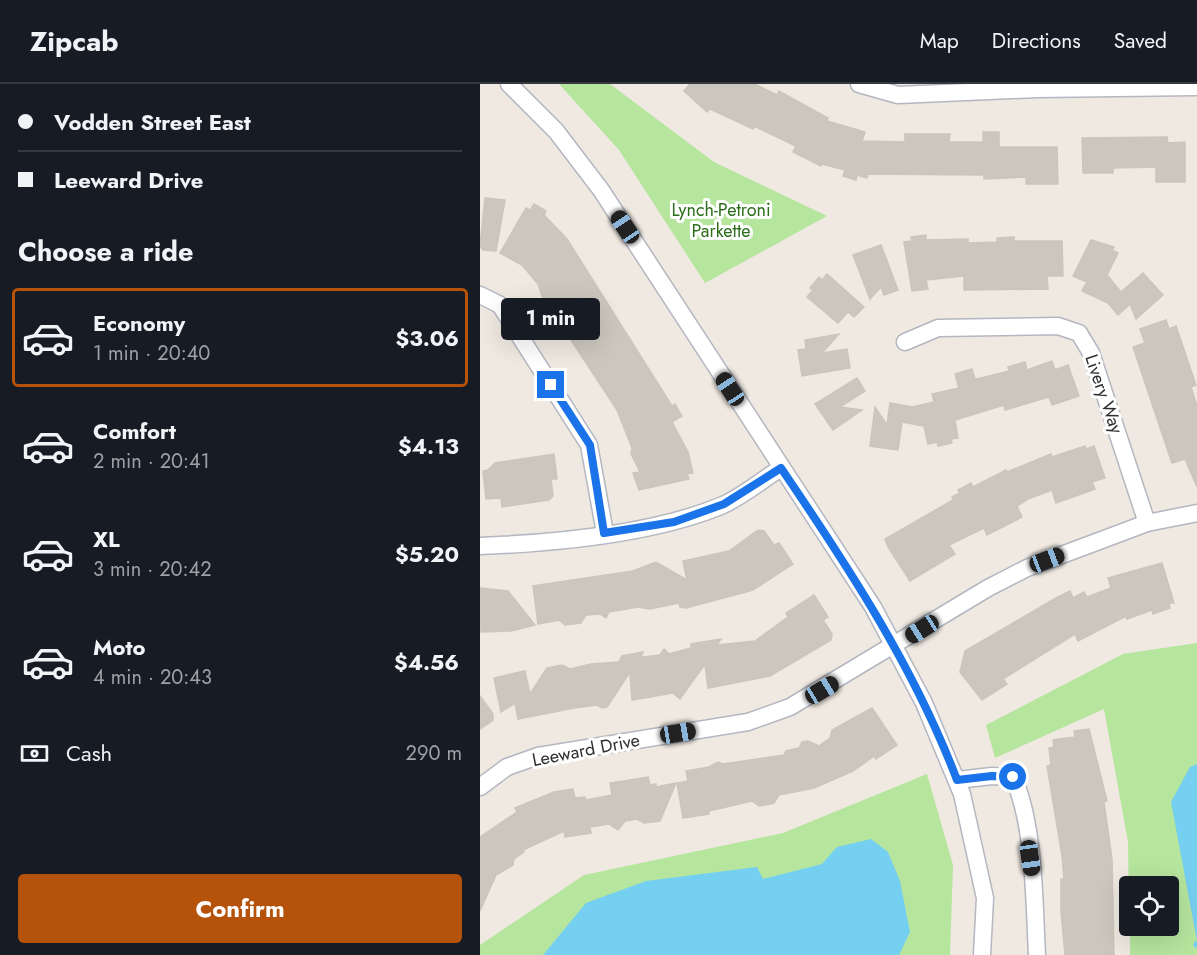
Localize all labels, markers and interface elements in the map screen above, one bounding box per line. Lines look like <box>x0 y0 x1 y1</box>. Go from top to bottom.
text: Zipcab <box>30 21 119 62</box>
text: Map <box>920 26 959 56</box>
text: Directions <box>992 26 1081 56</box>
text: Saved <box>1114 26 1167 56</box>
text: Vodden Street East <box>54 106 251 138</box>
text: Leeward Drive <box>54 164 203 196</box>
park label: Lynch-Petroni Parkette <box>671 197 771 244</box>
car <box>607 207 643 247</box>
text: Choose a ride <box>18 232 193 271</box>
callout: 1 min <box>502 298 601 340</box>
text: 1 min <box>526 304 575 333</box>
text: Economy <box>93 307 185 339</box>
icon: car <box>21 311 75 365</box>
text: $3.06 <box>396 322 459 354</box>
text: 1 min · 20:40 <box>93 339 210 368</box>
street label: Livery Way <box>1078 351 1130 437</box>
car <box>713 369 747 409</box>
route end <box>537 371 564 398</box>
text: Comfort <box>93 415 176 447</box>
icon: car <box>21 419 75 473</box>
text: $4.13 <box>398 430 459 462</box>
text: 2 min · 20:41 <box>93 447 210 476</box>
text: XL <box>93 523 120 555</box>
icon: car <box>21 527 75 581</box>
text: $5.20 <box>395 538 459 570</box>
car <box>1027 545 1067 575</box>
text: 3 min · 20:42 <box>93 555 212 584</box>
car <box>902 612 942 646</box>
text: Moto <box>93 631 146 663</box>
icon: car <box>21 635 75 689</box>
text: $4.56 <box>394 646 459 678</box>
text: 4 min · 20:43 <box>93 663 212 692</box>
car <box>802 673 842 707</box>
car <box>659 721 697 745</box>
street label: Leeward Drive <box>530 727 642 773</box>
icon: cash <box>18 737 51 770</box>
text: Cash <box>66 737 112 769</box>
text: 290 m <box>406 739 462 768</box>
route start <box>999 763 1026 790</box>
car <box>1019 839 1041 877</box>
button: Confirm <box>18 874 462 943</box>
map controls <box>1119 876 1179 936</box>
button: locate <box>1119 876 1179 936</box>

